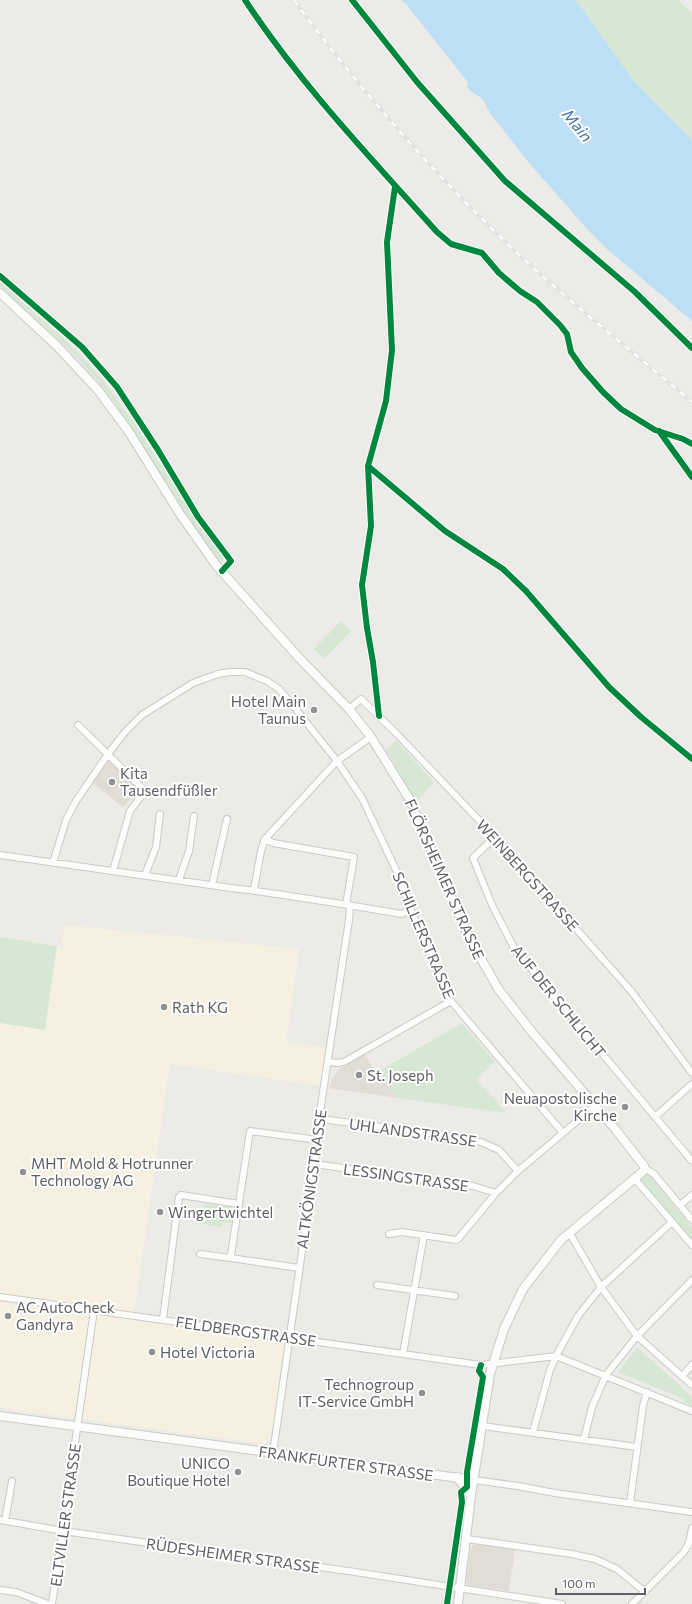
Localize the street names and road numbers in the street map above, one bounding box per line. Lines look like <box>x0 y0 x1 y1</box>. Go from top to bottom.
street label: FLÖRSHEIMER STRASSE <box>401 796 489 962</box>
street label: WEINBERGSTRASSE <box>473 815 583 935</box>
street label: SCHILLERSTRASSE <box>389 869 459 1001</box>
street label: AUF DER SCHLICHT <box>508 941 610 1061</box>
street label: ALTKÖNIGSTRASSE <box>292 1108 330 1250</box>
street label: UHLANDSTRASSE <box>348 1114 478 1150</box>
street label: LESSINGSTRASSE <box>342 1159 470 1195</box>
street label: FELDBERGSTRASSE <box>175 1312 317 1350</box>
street label: ELTVILLER STRASSE <box>46 1442 84 1588</box>
street label: FRANKFURTER STRASSE <box>257 1442 435 1484</box>
street label: RÜDESHEIMER STRASSE <box>145 1534 321 1576</box>

